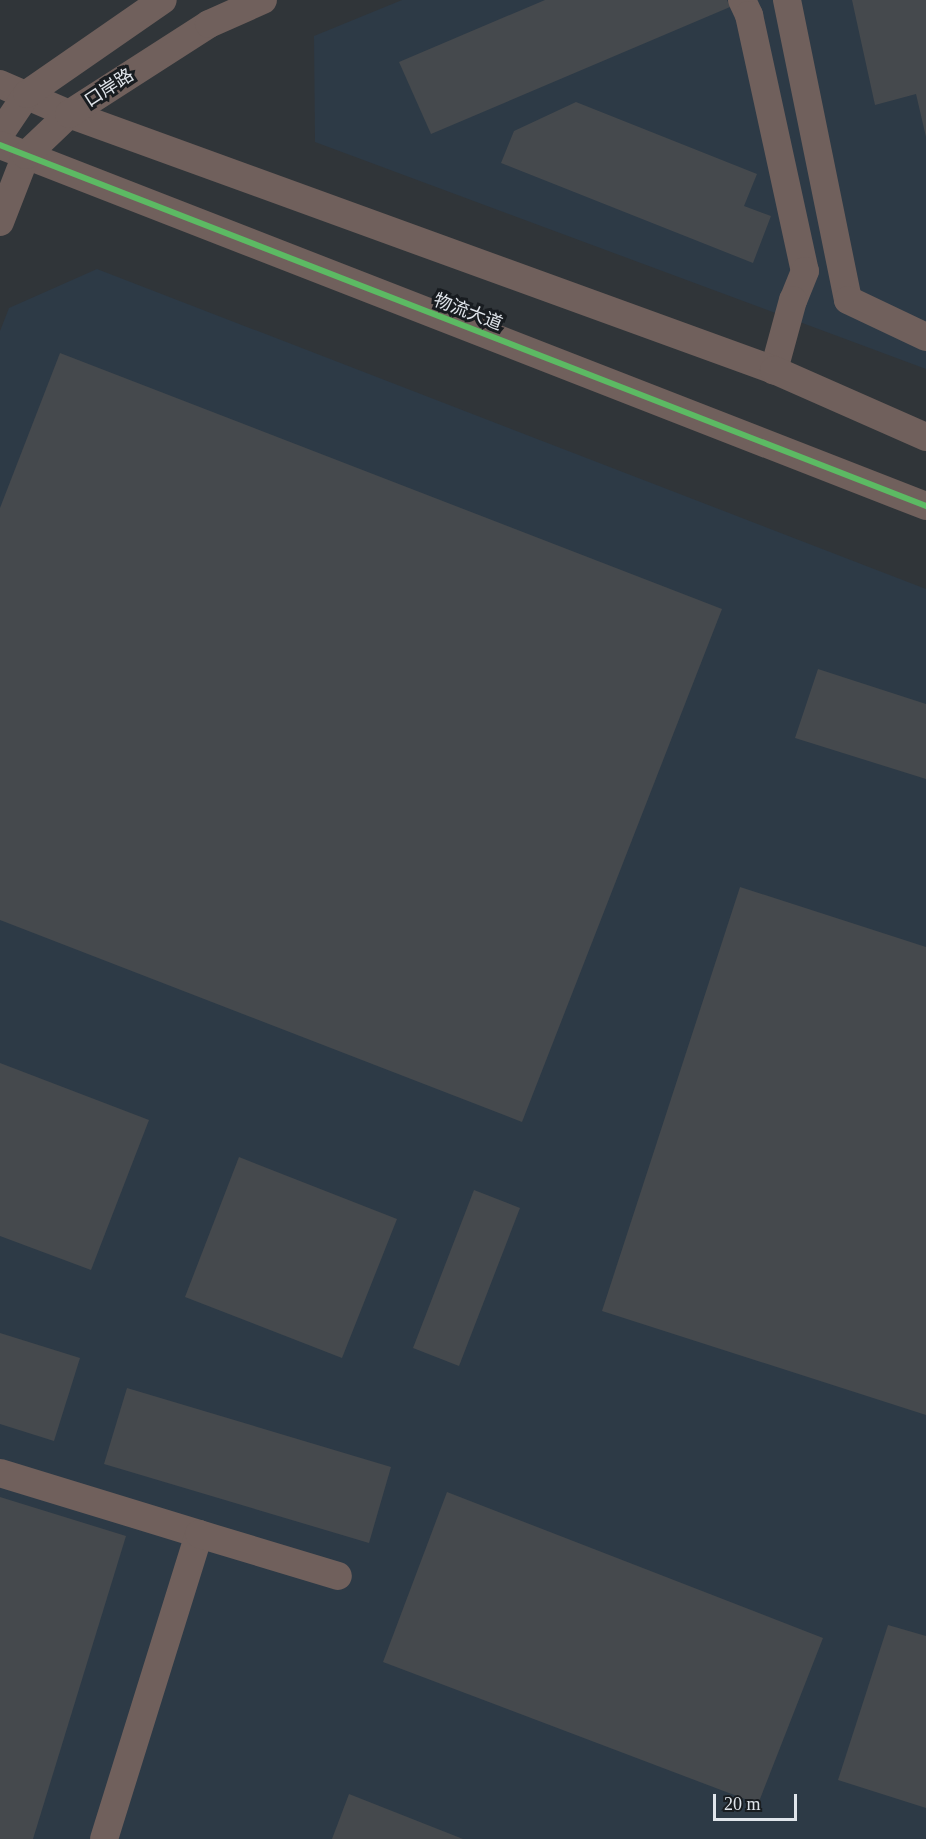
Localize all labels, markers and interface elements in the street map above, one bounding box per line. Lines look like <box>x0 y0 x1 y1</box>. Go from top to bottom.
street label: 口岸路 <box>80 64 138 112</box>
street label: 物流大道 <box>431 289 505 335</box>
scale bar <box>716 1782 800 1820</box>
text: 20 m <box>724 1794 761 1814</box>

